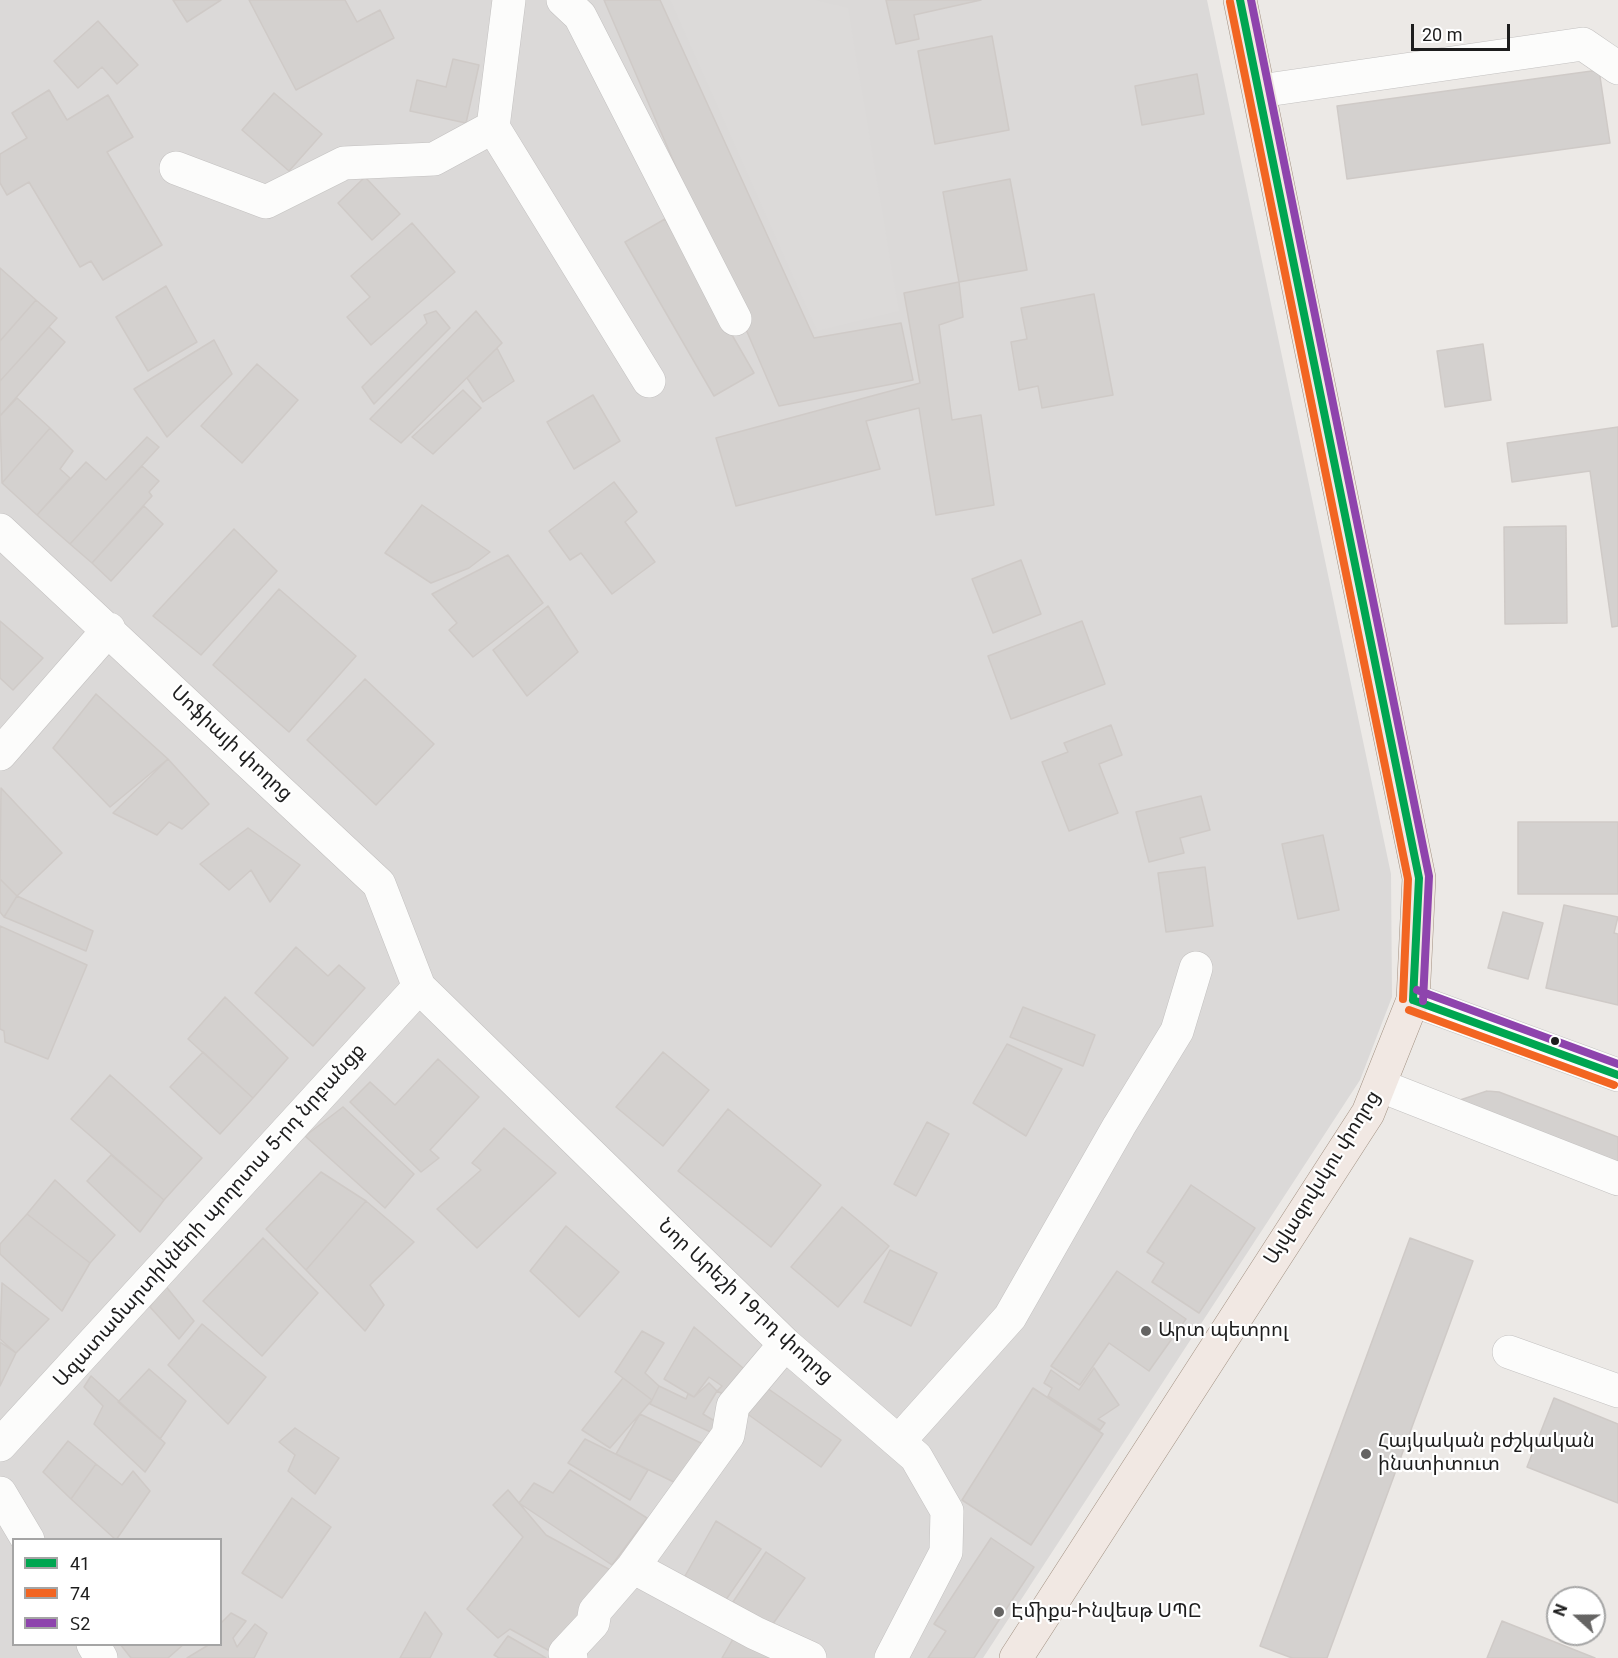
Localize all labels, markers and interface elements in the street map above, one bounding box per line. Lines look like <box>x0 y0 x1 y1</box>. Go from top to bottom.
scale bar <box>1414 12 1513 50</box>
text: 20 m <box>1422 24 1462 45</box>
street label: Սոֆիայի փողոց <box>165 681 297 807</box>
unlabelled marker <box>1549 1035 1561 1047</box>
street label: Ազատամարտիկների պողոտա 5-րդ նրբանցք <box>49 1039 371 1393</box>
street label: Այվազովսկու փողոց <box>1260 1087 1386 1269</box>
street label: Նոր Արեշի 19-րդ փողոց <box>652 1215 838 1389</box>
place label: Արտ պետրոլ <box>1158 1319 1288 1343</box>
marker: Արտ պետրոլ <box>1139 1324 1153 1338</box>
place label: Հայկական բժշկական ինստիտուտ <box>1378 1430 1595 1477</box>
marker: Հայկական բժշկական ինստիտուտ <box>1359 1447 1373 1461</box>
legend <box>12 1538 222 1646</box>
text: 41 <box>70 1553 90 1574</box>
text: 74 <box>70 1583 90 1604</box>
north arrow <box>1546 1586 1606 1646</box>
place label: Էմիքս-Ինվեսթ ՍՊԸ <box>1011 1600 1202 1624</box>
text: N <box>1550 1601 1571 1619</box>
marker: Էմիքս-Ինվեսթ ՍՊԸ <box>992 1605 1006 1619</box>
text: Տ2 <box>70 1613 90 1634</box>

